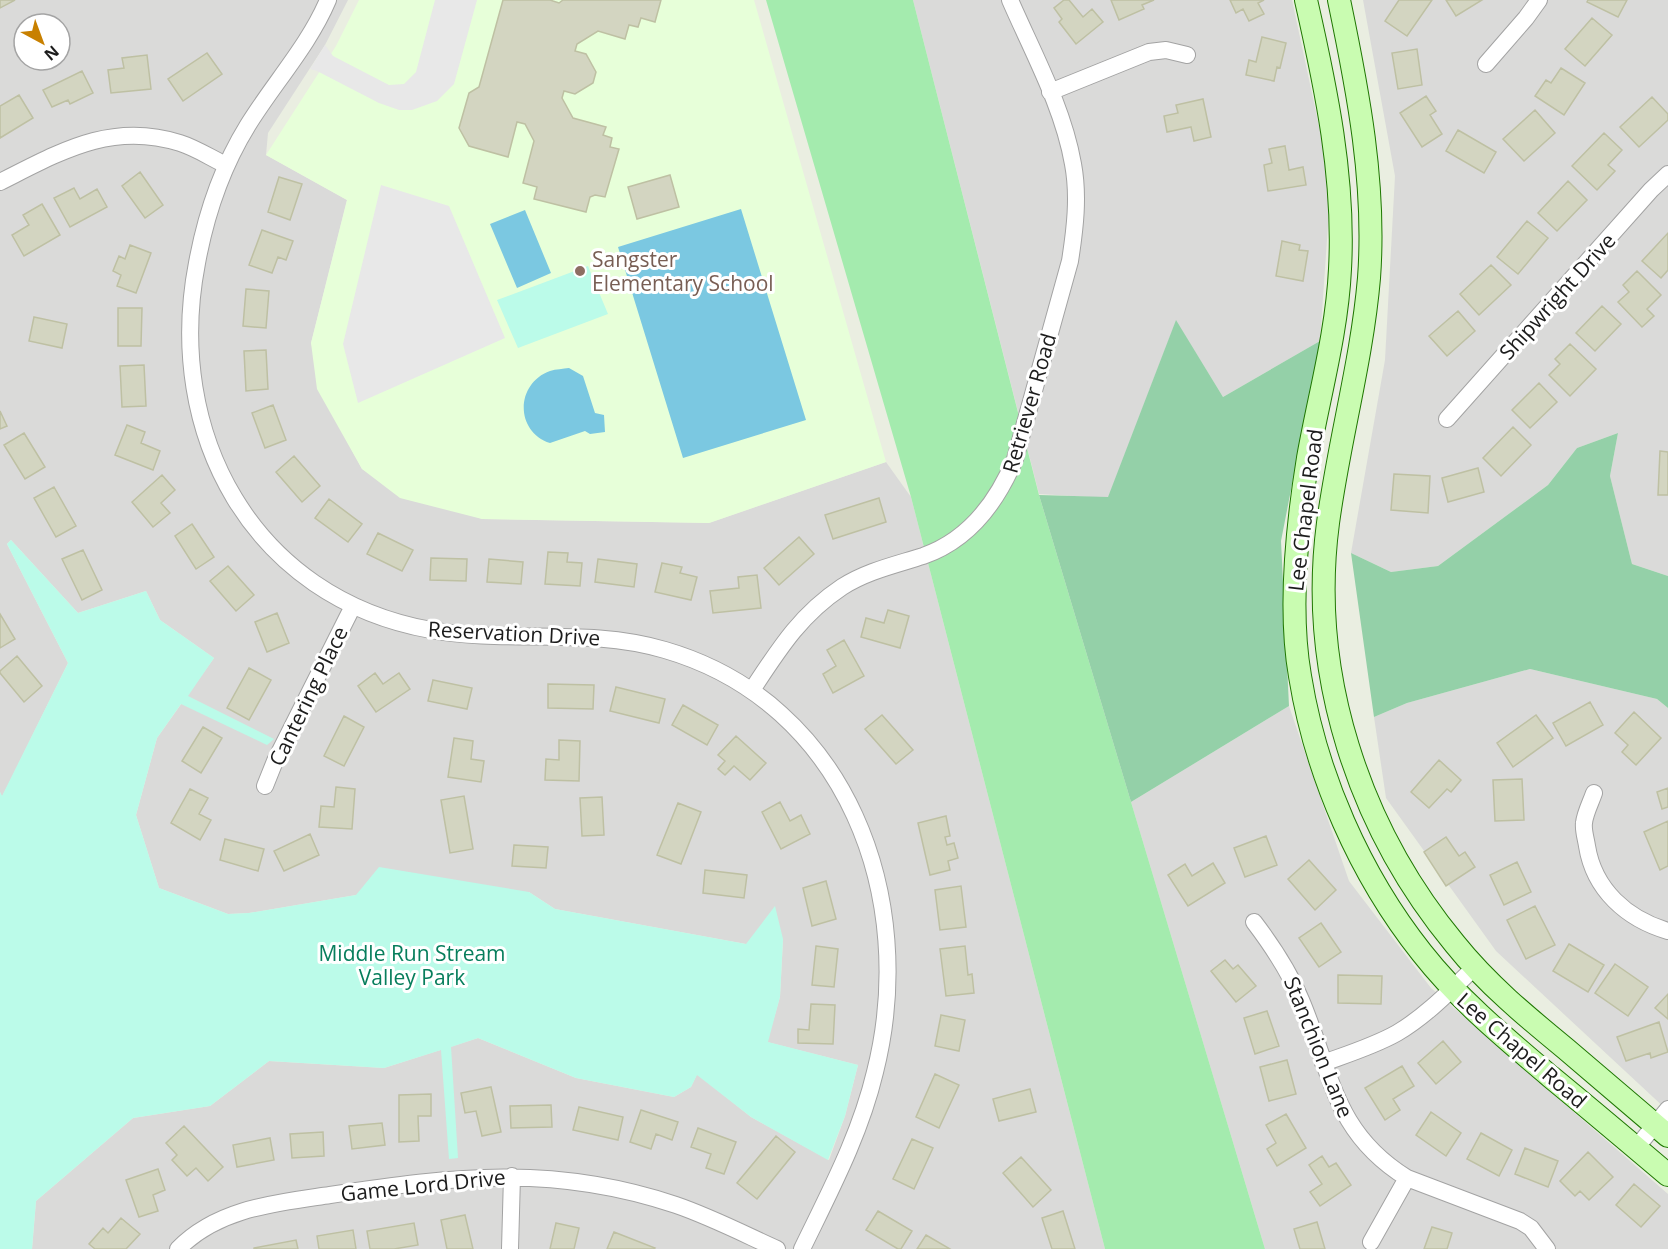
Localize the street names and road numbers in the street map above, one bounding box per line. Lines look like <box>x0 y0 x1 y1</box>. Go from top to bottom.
street label: Shipwright Drive <box>1493 227 1621 365</box>
street label: Retriever Road <box>996 330 1062 476</box>
street label: Lee Chapel Road <box>1281 427 1329 593</box>
street label: Reservation Drive <box>427 615 601 651</box>
street label: Cantering Place <box>262 621 354 771</box>
street label: Stanchion Lane <box>1278 972 1360 1122</box>
street label: Lee Chapel Road <box>1451 986 1593 1114</box>
street label: Game Lord Drive <box>339 1162 507 1208</box>

